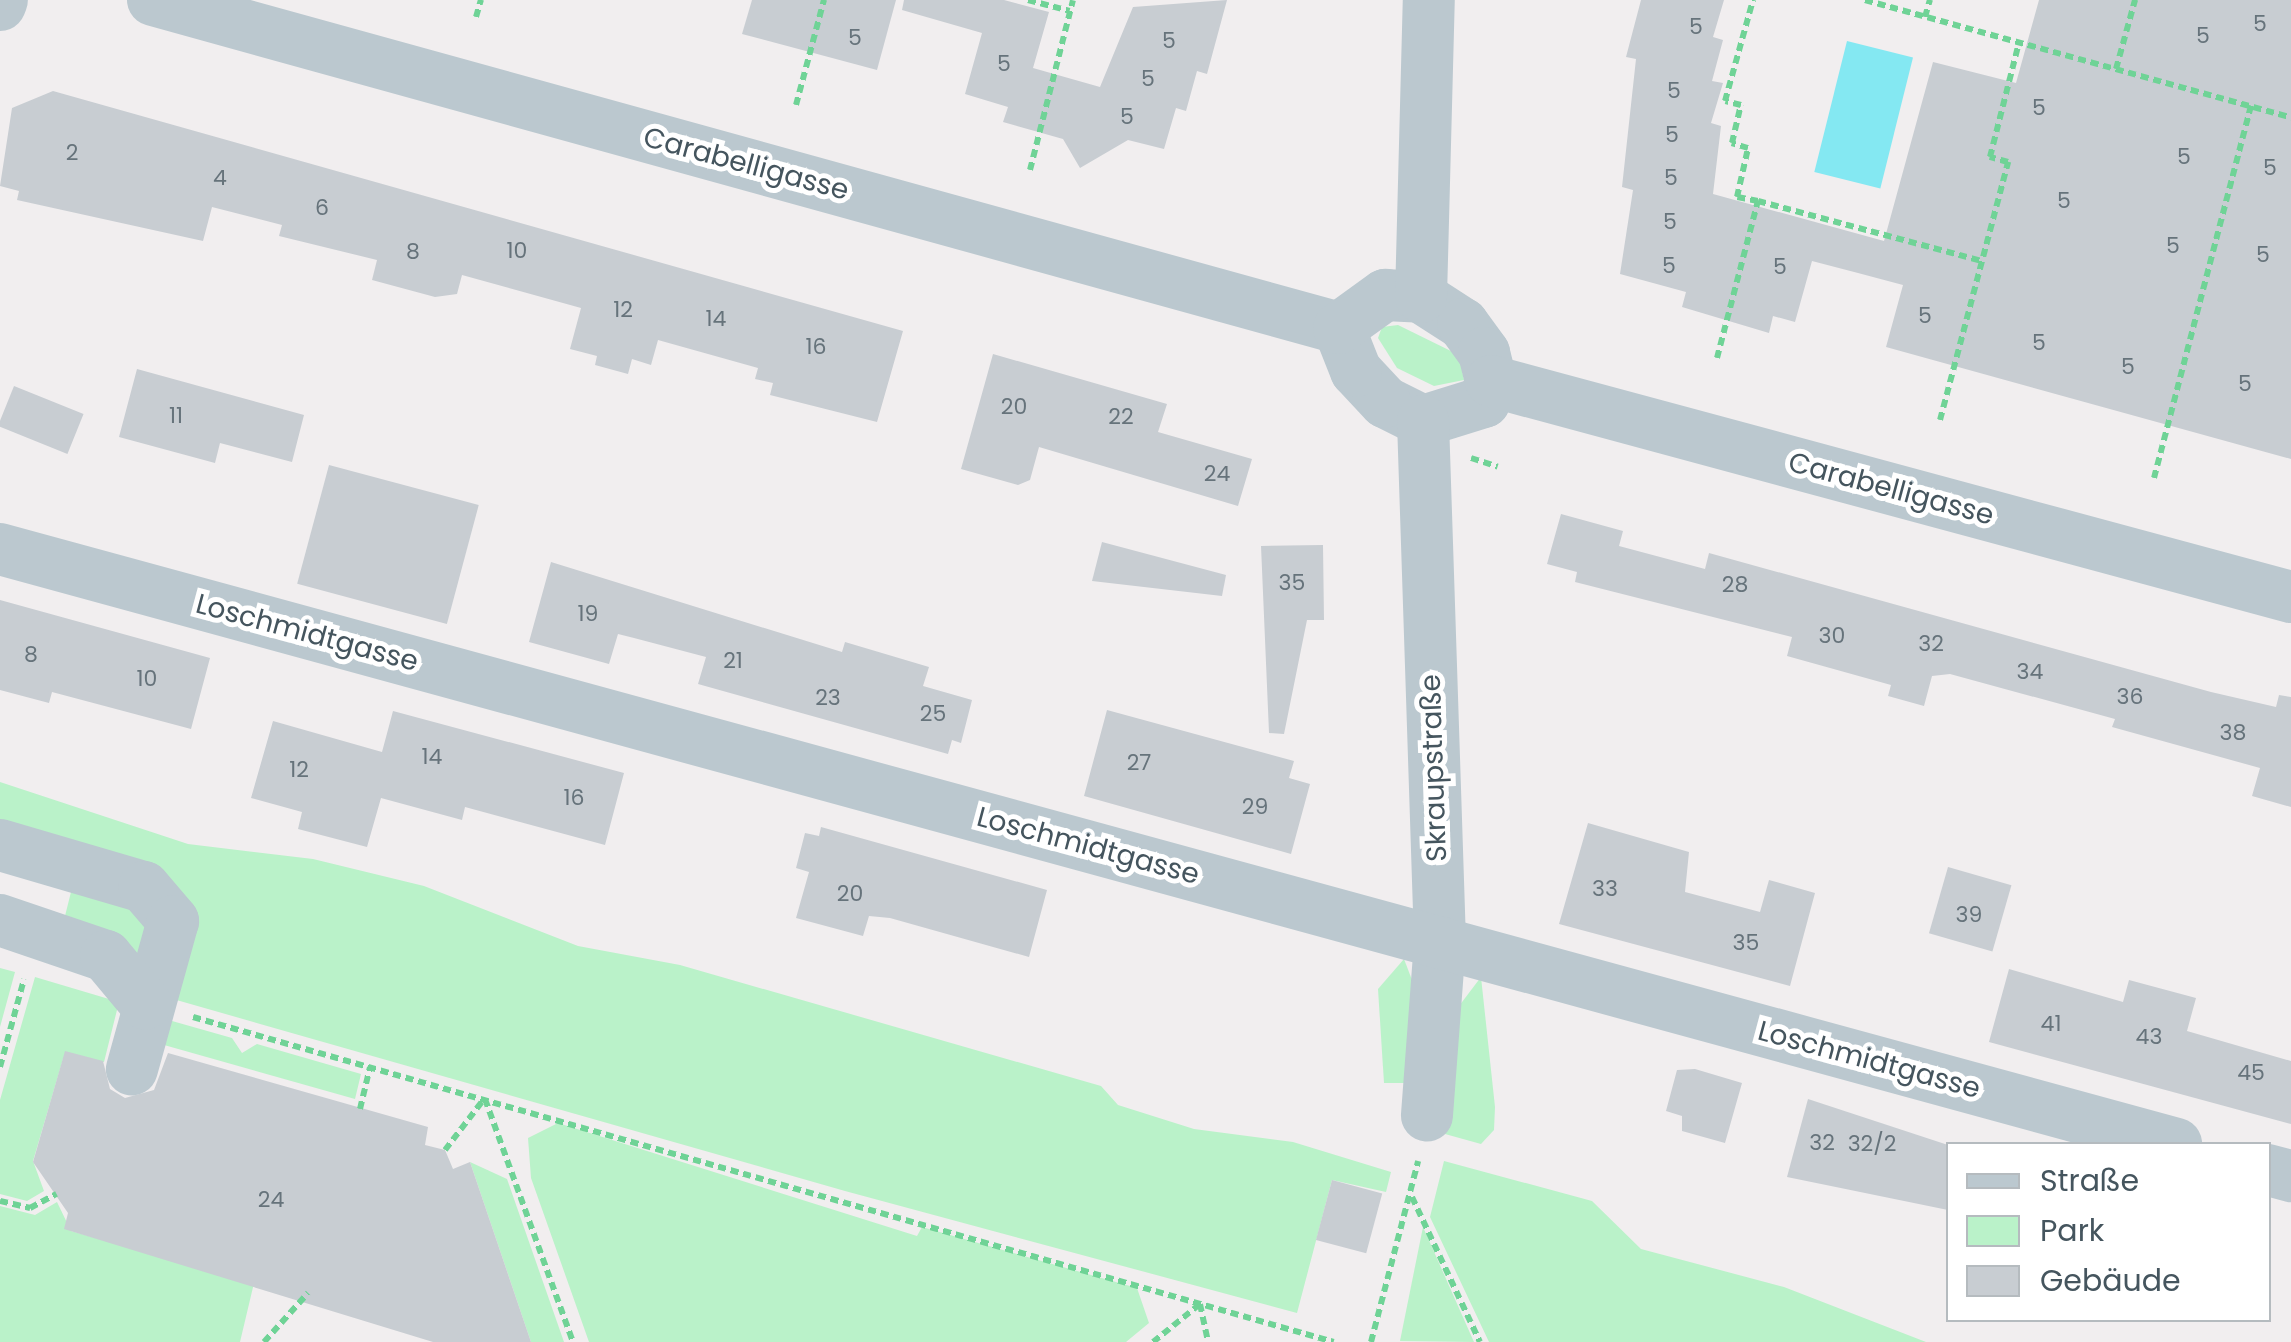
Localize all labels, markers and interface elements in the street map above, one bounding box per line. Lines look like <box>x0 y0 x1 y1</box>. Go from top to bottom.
house number: 5 <box>2253 11 2267 37</box>
house number: 5 <box>1689 14 1703 40</box>
house number: 5 <box>2196 23 2210 49</box>
house number: 5 <box>848 25 862 51</box>
house number: 5 <box>1162 28 1176 54</box>
house number: 5 <box>997 51 1011 77</box>
house number: 5 <box>1141 66 1155 92</box>
house number: 5 <box>1667 78 1681 104</box>
house number: 5 <box>2032 95 2046 121</box>
house number: 5 <box>1120 104 1134 130</box>
street label: Carabelligasse <box>640 120 852 208</box>
house number: 5 <box>1665 122 1679 148</box>
house number: 2 <box>66 140 78 166</box>
house number: 5 <box>2177 144 2191 170</box>
house number: 5 <box>2263 155 2277 181</box>
house number: 4 <box>213 165 227 191</box>
house number: 5 <box>1664 165 1678 191</box>
house number: 5 <box>2057 188 2071 214</box>
house number: 6 <box>315 195 329 221</box>
house number: 5 <box>1663 209 1677 235</box>
house number: 5 <box>2166 233 2180 259</box>
house number: 10 <box>507 238 527 264</box>
house number: 8 <box>406 239 420 265</box>
house number: 5 <box>2256 242 2270 268</box>
house number: 5 <box>1662 253 1676 279</box>
house number: 5 <box>1773 254 1787 280</box>
house number: 12 <box>613 297 633 323</box>
house number: 5 <box>1918 303 1932 329</box>
house number: 14 <box>706 306 726 332</box>
house number: 5 <box>2032 330 2046 356</box>
house number: 16 <box>805 334 827 360</box>
house number: 5 <box>2121 354 2135 380</box>
house number: 5 <box>2238 371 2252 397</box>
house number: 20 <box>1001 394 1027 420</box>
house number: 11 <box>169 403 183 429</box>
house number: 22 <box>1108 404 1134 430</box>
street label: Carabelligasse <box>1785 445 1997 533</box>
house number: 24 <box>1204 461 1230 487</box>
house number: 35 <box>1279 570 1305 596</box>
house number: 28 <box>1722 572 1748 598</box>
street label: Loschmidtgasse <box>192 587 422 679</box>
house number: 19 <box>578 601 598 627</box>
house number: 30 <box>1819 623 1845 649</box>
house number: 32 <box>1918 631 1944 657</box>
house number: 8 <box>24 642 38 668</box>
house number: 21 <box>723 648 743 674</box>
house number: 34 <box>2017 659 2043 685</box>
house number: 10 <box>137 666 157 692</box>
street label: Skraupstraße <box>1414 674 1454 862</box>
house number: 36 <box>2117 684 2143 710</box>
house number: 23 <box>815 685 841 711</box>
house number: 25 <box>920 701 946 727</box>
house number: 38 <box>2220 720 2246 746</box>
house number: 14 <box>422 744 442 770</box>
house number: 27 <box>1127 750 1151 776</box>
house number: 12 <box>289 757 309 783</box>
house number: 16 <box>563 785 585 811</box>
house number: 29 <box>1242 794 1268 820</box>
street label: Loschmidtgasse <box>973 800 1203 892</box>
house number: 33 <box>1592 876 1618 902</box>
house number: 20 <box>837 881 863 907</box>
house number: 39 <box>1956 902 1982 928</box>
house number: 35 <box>1733 930 1759 956</box>
house number: 41 <box>2041 1011 2061 1037</box>
street label: Loschmidtgasse <box>1754 1014 1984 1106</box>
house number: 43 <box>2136 1024 2162 1050</box>
house number: 45 <box>2237 1060 2265 1086</box>
house number: 32 <box>1809 1130 1835 1156</box>
house number: 32/2 <box>1848 1131 1896 1157</box>
legend <box>1946 1142 2271 1322</box>
text: Straße <box>2040 1159 2139 1202</box>
house number: 24 <box>258 1187 284 1213</box>
text: Park <box>2040 1209 2104 1252</box>
text: Gebäude <box>2040 1259 2181 1302</box>

